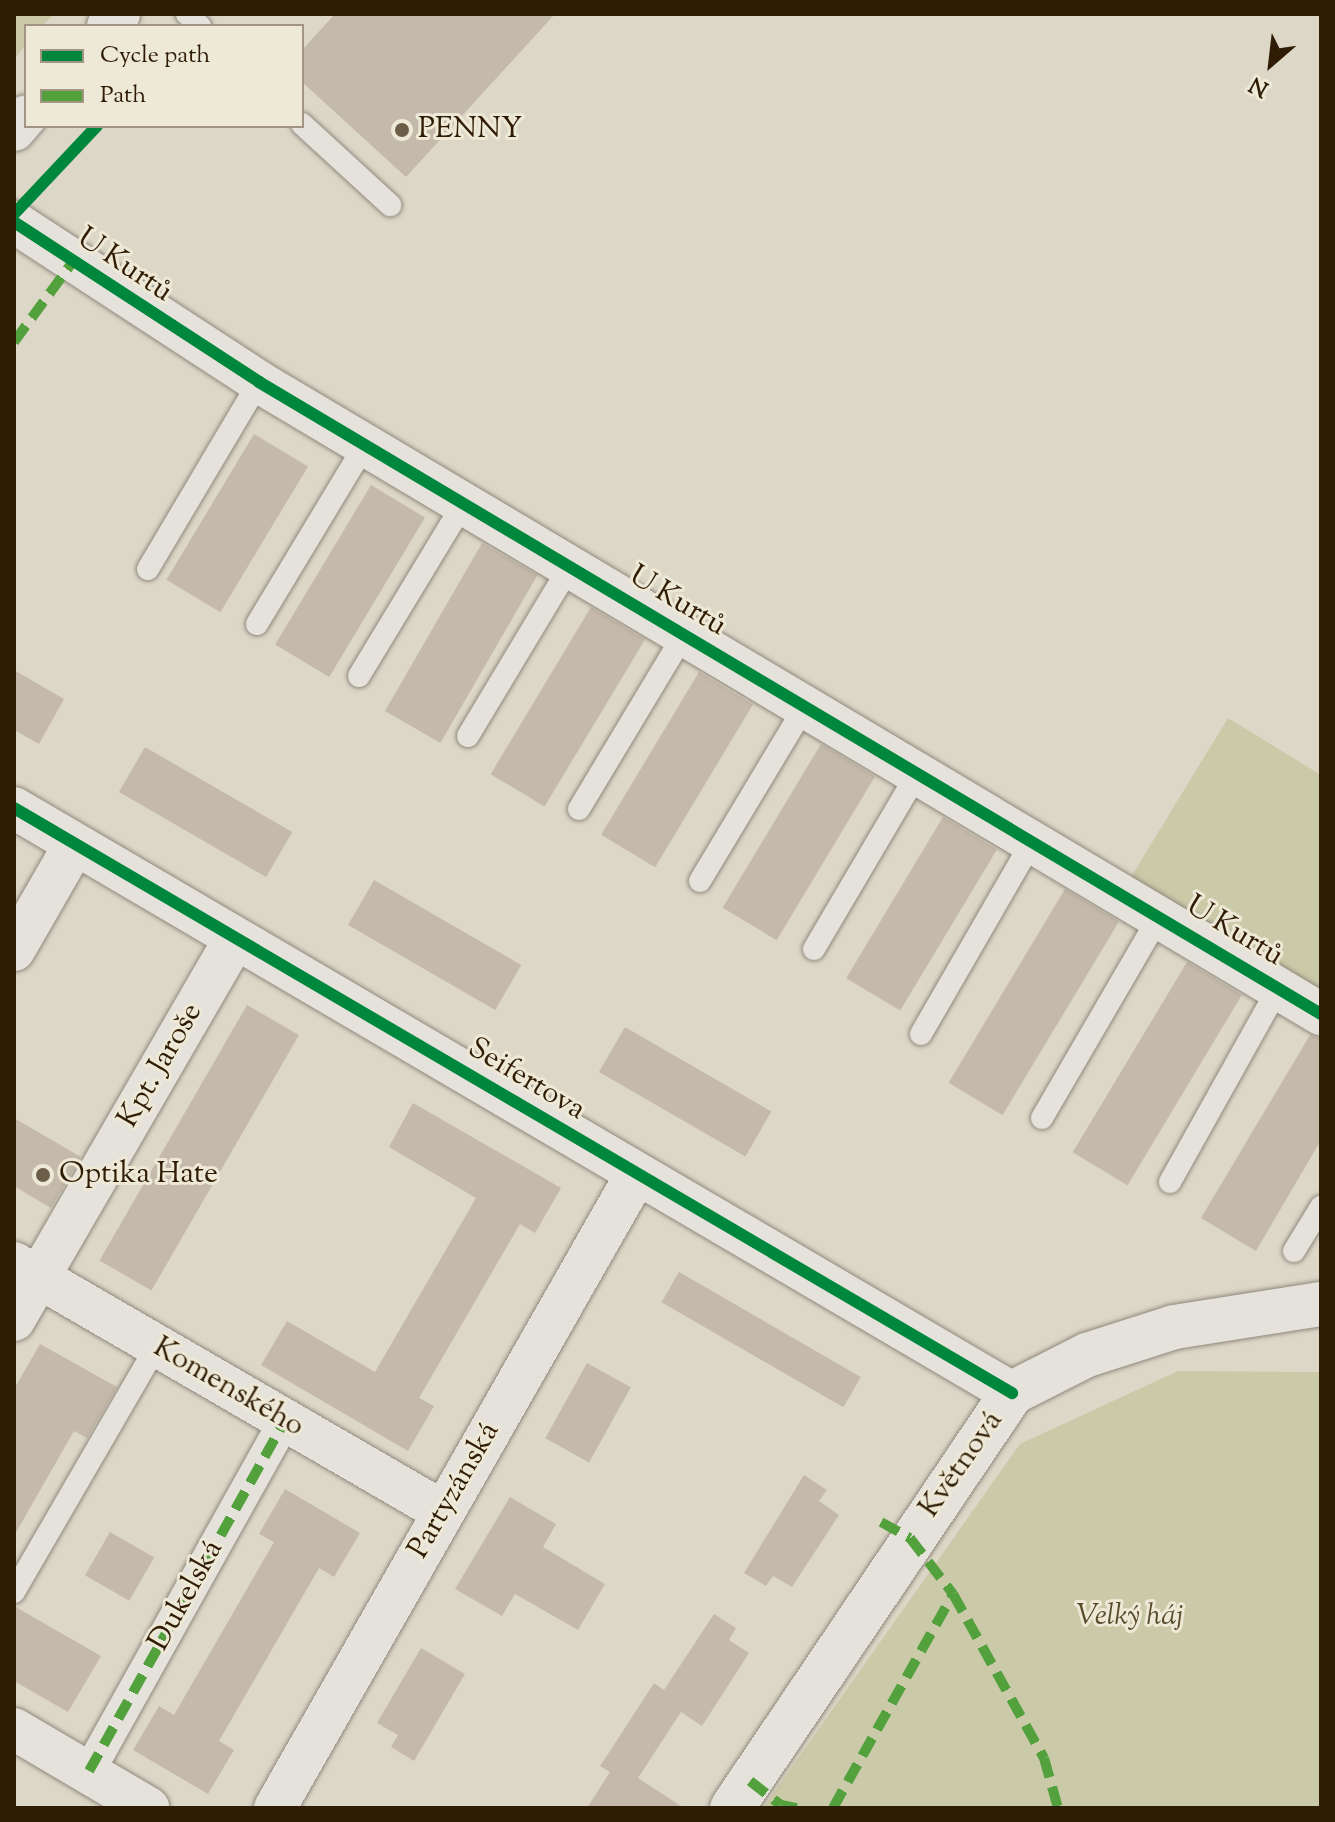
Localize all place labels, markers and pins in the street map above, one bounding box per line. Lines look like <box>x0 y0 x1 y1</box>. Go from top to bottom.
place label: PENNY <box>418 112 522 148</box>
marker: PENNY <box>393 121 411 139</box>
place label: Optika Hate <box>59 1157 218 1193</box>
marker: Optika Hate <box>34 1166 52 1184</box>

